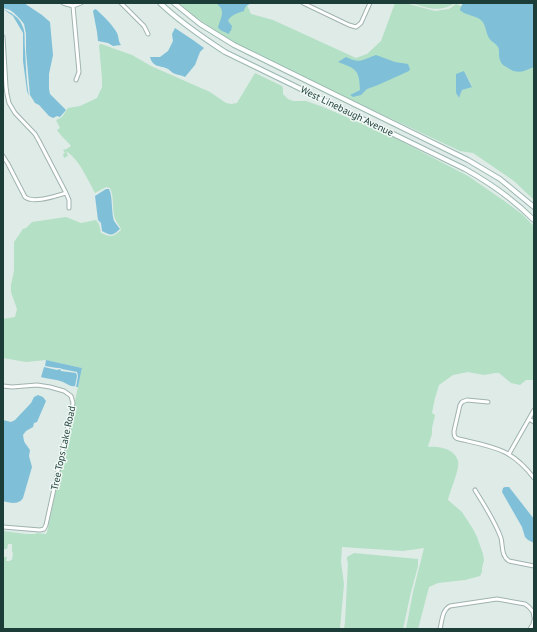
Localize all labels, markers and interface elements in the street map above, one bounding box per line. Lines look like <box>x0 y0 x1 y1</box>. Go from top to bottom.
street label: West Linebaugh Avenue <box>298 83 396 139</box>
street label: Tree Tops Lake Road <box>48 405 78 491</box>

